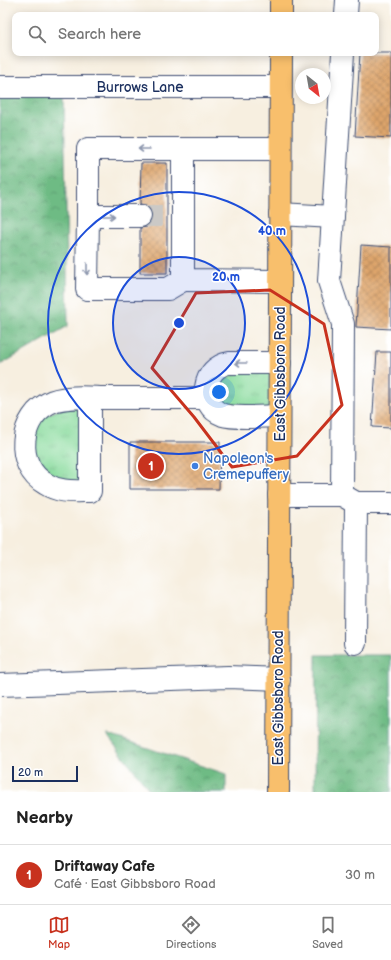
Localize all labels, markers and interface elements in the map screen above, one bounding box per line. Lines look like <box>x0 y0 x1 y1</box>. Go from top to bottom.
search box <box>12 12 379 56</box>
icon: search <box>26 23 48 45</box>
text: Search here <box>58 25 141 44</box>
north arrow <box>295 68 331 104</box>
street label: Burrows Lane <box>97 79 183 96</box>
one-way arrow <box>138 145 151 153</box>
one-way arrow <box>102 212 115 220</box>
text: 40 m <box>258 224 286 239</box>
one-way arrow <box>83 262 91 275</box>
text: 20 m <box>212 270 240 285</box>
street label: East Gibbsboro Road <box>272 307 289 441</box>
centre of rings <box>172 316 186 330</box>
one-way arrow <box>235 359 248 367</box>
your location <box>209 382 229 402</box>
place label: Napoleon's Cremepuffery <box>203 450 290 483</box>
pin: 1 <box>138 451 164 481</box>
marker: Napoleon's Cremepuffery <box>190 461 200 471</box>
street label: East Gibbsboro Road <box>270 631 287 765</box>
scale bar <box>12 764 78 783</box>
text: 20 m <box>18 766 43 779</box>
text: Nearby <box>16 808 73 828</box>
text: Driftaway Cafe <box>54 857 155 876</box>
text: 1 <box>26 867 32 883</box>
text: 30 m <box>345 867 375 883</box>
text: Café · East Gibbsboro Road <box>54 876 216 892</box>
tab: Map <box>48 914 70 951</box>
tab: Directions <box>166 914 216 951</box>
tab: Saved <box>312 914 343 951</box>

